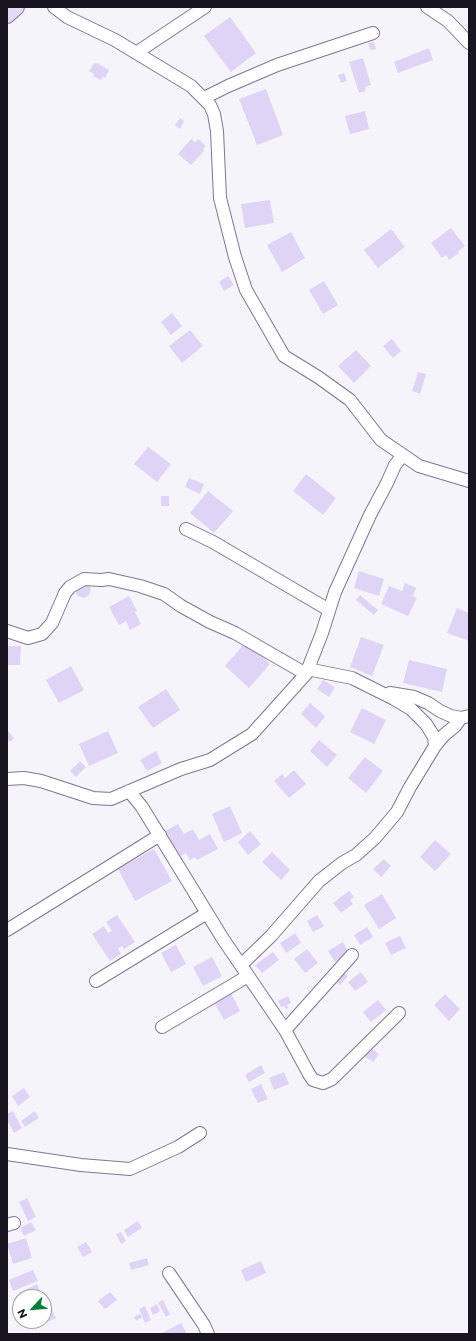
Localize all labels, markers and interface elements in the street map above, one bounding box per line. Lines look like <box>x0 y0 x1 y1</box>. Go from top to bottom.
north arrow <box>12 1289 52 1329</box>
text: N <box>14 1307 30 1321</box>

